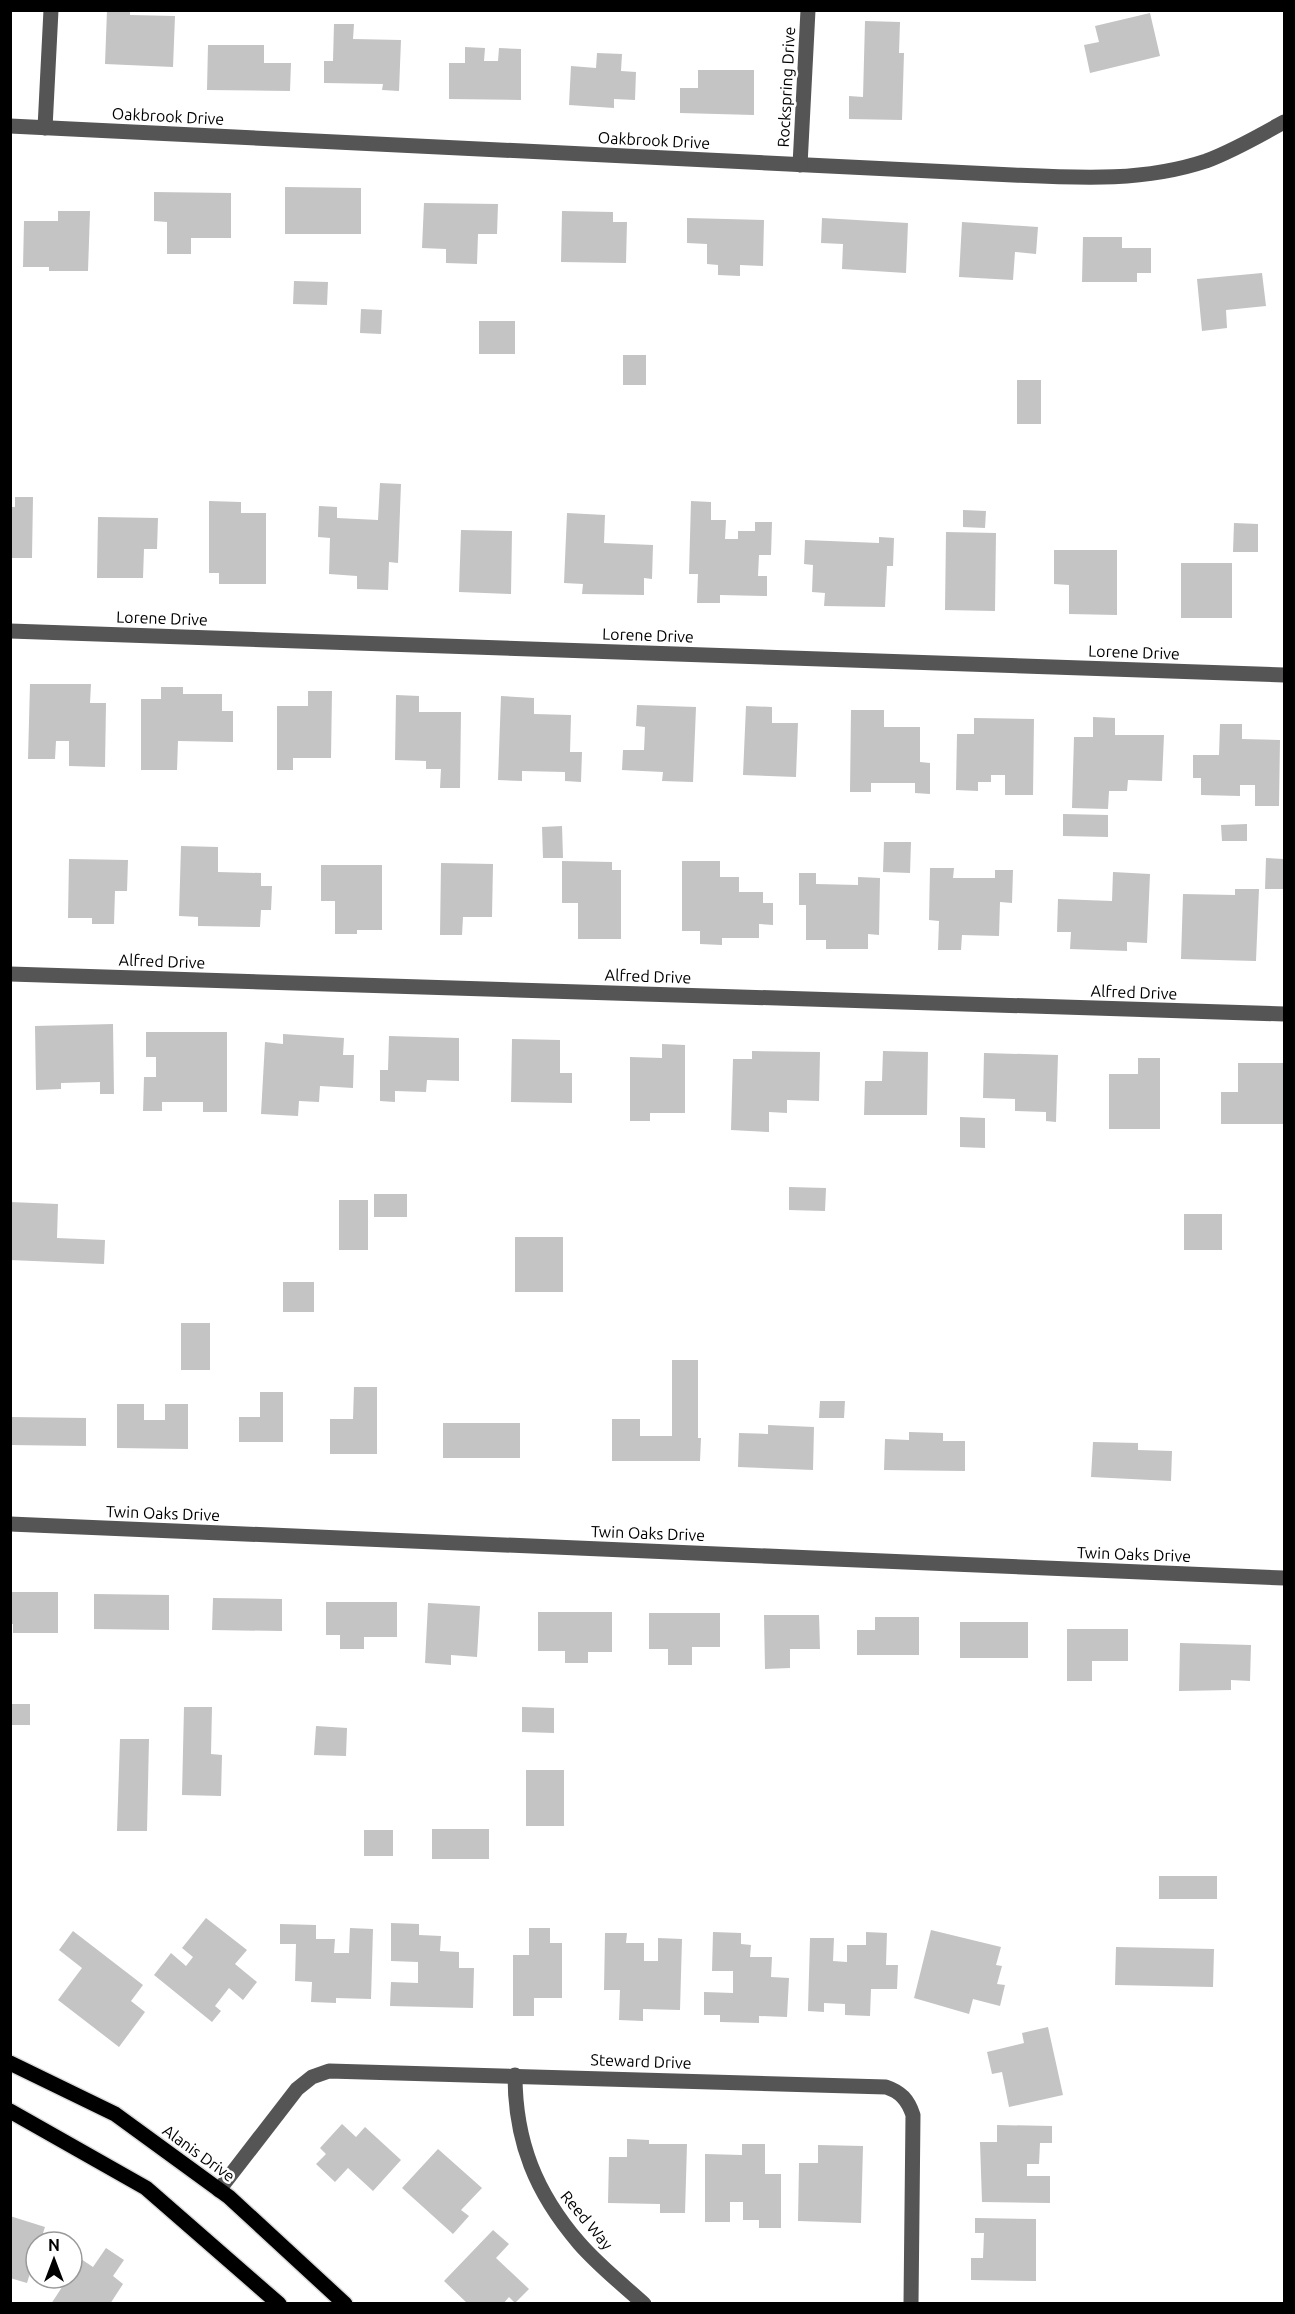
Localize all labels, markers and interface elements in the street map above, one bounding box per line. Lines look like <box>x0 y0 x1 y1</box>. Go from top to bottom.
street label: Rockspring Drive <box>774 26 798 148</box>
street label: Oakbrook Drive <box>111 104 225 128</box>
street label: Oakbrook Drive <box>597 128 711 152</box>
street label: Lorene Drive <box>116 607 208 629</box>
street label: Lorene Drive <box>602 624 694 646</box>
street label: Lorene Drive <box>1088 641 1180 663</box>
street label: Alfred Drive <box>119 950 205 972</box>
street label: Alfred Drive <box>605 965 691 987</box>
street label: Alfred Drive <box>1091 981 1177 1003</box>
street label: Twin Oaks Drive <box>106 1502 220 1524</box>
street label: Twin Oaks Drive <box>591 1522 705 1544</box>
street label: Twin Oaks Drive <box>1077 1543 1191 1565</box>
street label: Steward Drive <box>590 2050 692 2072</box>
street label: Alanis Drive <box>160 2121 238 2185</box>
street label: Reed Way <box>557 2187 617 2253</box>
north arrow <box>24 2230 84 2290</box>
text: N <box>48 2236 60 2254</box>

